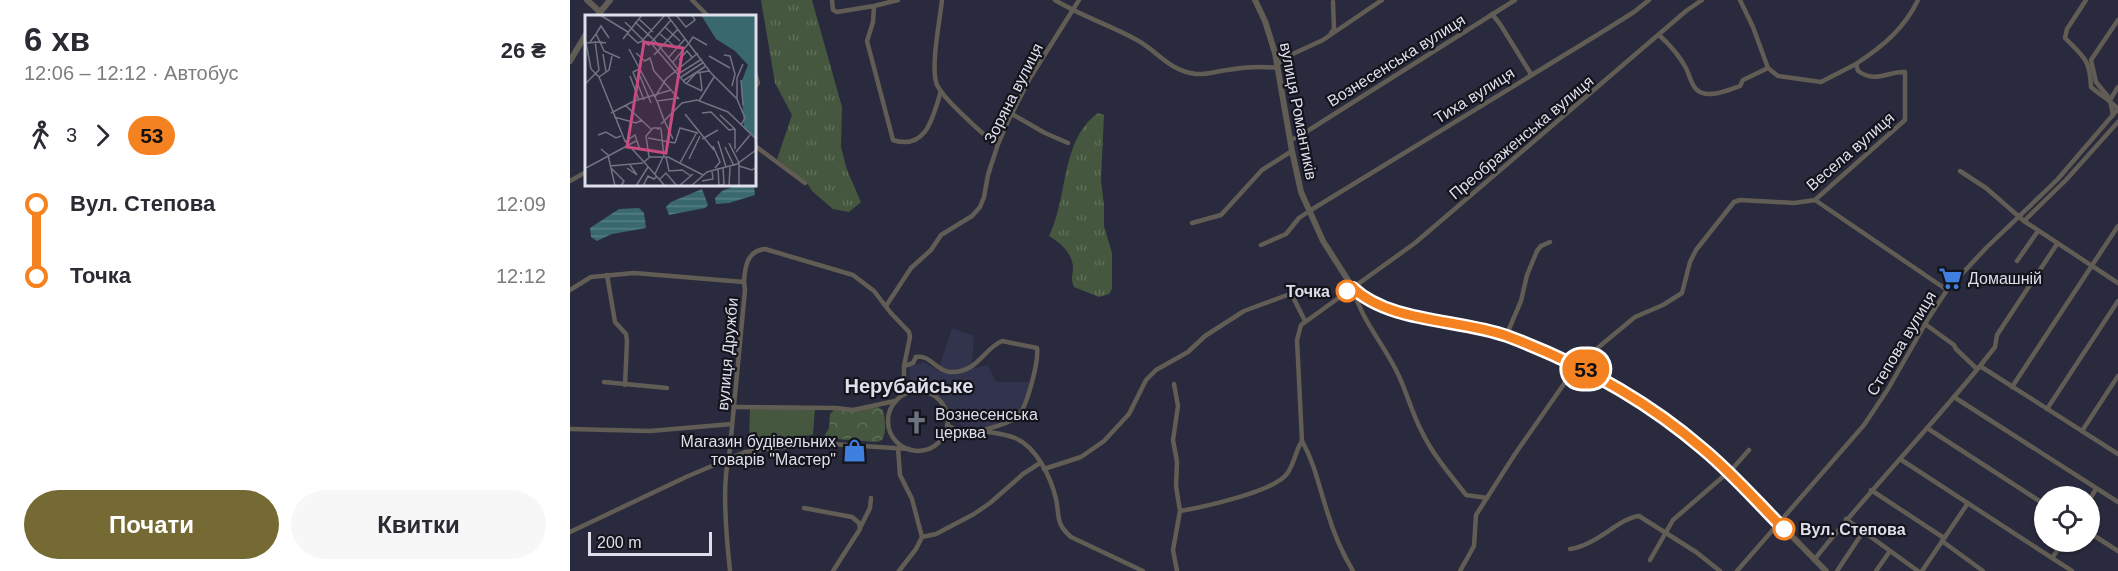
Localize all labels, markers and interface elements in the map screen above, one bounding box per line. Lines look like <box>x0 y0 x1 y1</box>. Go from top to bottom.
street label: Вознесенська вулиця <box>1324 11 1468 110</box>
inset map <box>585 15 756 186</box>
text: 6 хв <box>24 21 90 58</box>
text: 26 ₴ <box>501 38 546 63</box>
street label: Зоряна вулиця <box>981 40 1046 146</box>
street label: вулиця Романтиків <box>1277 41 1320 181</box>
text: 12:06 – 12:12 · Автобус <box>24 62 238 84</box>
street label: Тиха вулиця <box>1431 64 1517 127</box>
street label: Преображенська вулиця <box>1446 72 1597 203</box>
street label: Весела вулиця <box>1803 109 1898 194</box>
icon: walk <box>24 119 57 152</box>
icon: forward <box>86 119 119 152</box>
text: 3 <box>66 124 77 146</box>
text: 53 <box>140 124 163 147</box>
text: Вул. Степова <box>70 191 215 216</box>
text: 12:09 <box>496 193 546 215</box>
text: Точка <box>70 263 131 288</box>
text: 12:12 <box>496 265 546 287</box>
supermarket icon: Домашній <box>1937 265 1963 291</box>
place label: Домашній <box>1968 270 2042 287</box>
marker: Точка <box>1336 280 1358 302</box>
place label: Точка <box>1286 283 1330 300</box>
street label: Степова вулиця <box>1864 288 1939 399</box>
street label: вулиця Дружби <box>714 297 741 411</box>
line badge: 53 <box>1559 350 1613 388</box>
text: 53 <box>1574 358 1598 381</box>
district label: Нерубайське <box>845 375 973 397</box>
place label: Вознесенська церква <box>935 406 1038 441</box>
church icon: Вознесенська церква <box>904 410 930 436</box>
place label: Магазин будівельних товарів "Мастер" <box>681 433 836 468</box>
shop icon: Магазин будівельних товарів "Мастер" <box>841 437 867 463</box>
map controls <box>2034 486 2100 552</box>
button: locate <box>2034 486 2100 552</box>
button: Почати <box>24 490 279 559</box>
button: Квитки <box>291 490 546 559</box>
marker: Вул. Степова <box>1773 518 1795 540</box>
place label: Вул. Степова <box>1800 521 1906 538</box>
scale bar <box>588 529 712 556</box>
text: 200 m <box>597 534 641 551</box>

